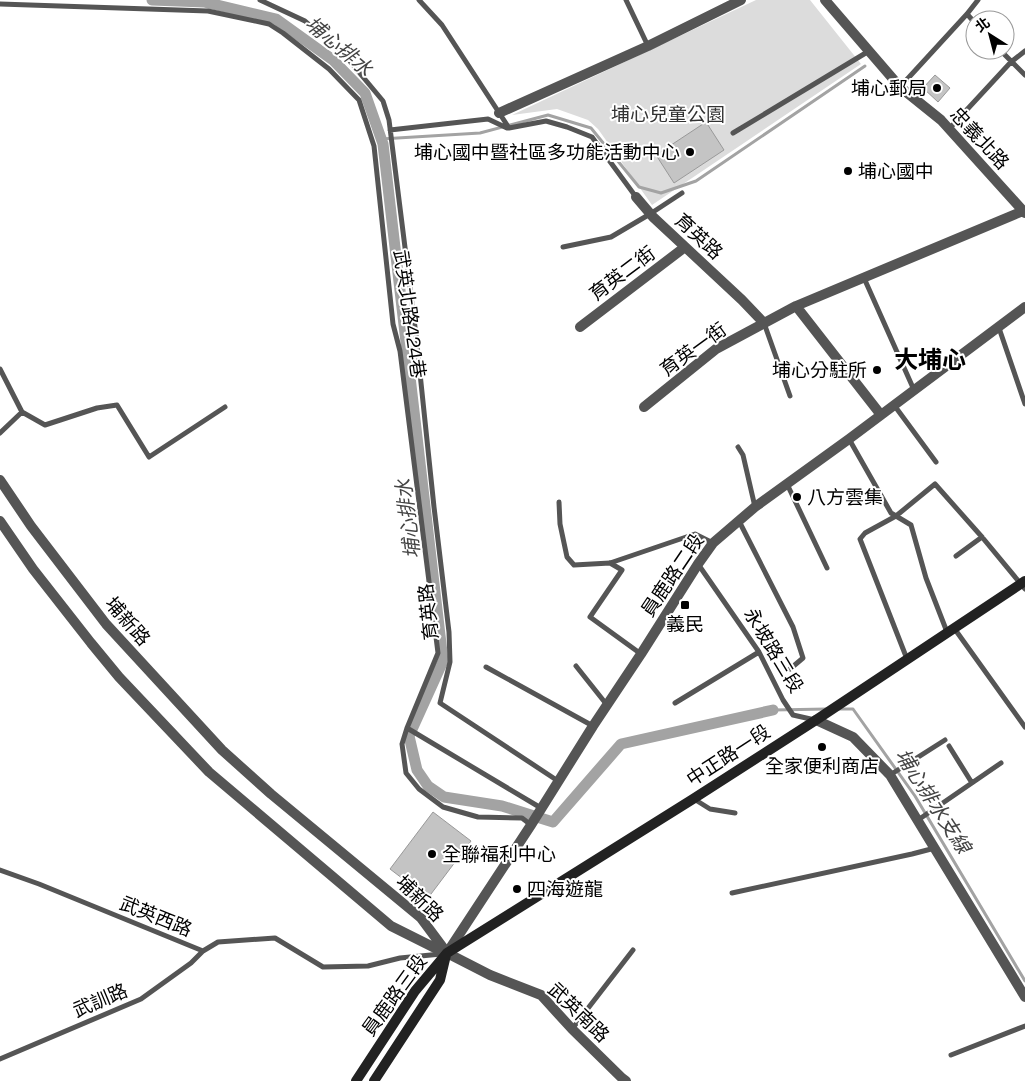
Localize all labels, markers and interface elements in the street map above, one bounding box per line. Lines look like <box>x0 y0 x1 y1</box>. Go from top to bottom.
water label: 埔心排水 <box>300 10 379 82</box>
north arrow <box>965 10 1015 60</box>
text: 北 <box>971 13 993 36</box>
place label: 埔心郵局 <box>851 76 927 101</box>
marker: 埔心郵局 <box>931 82 943 94</box>
park label: 埔心兒童公園 <box>611 102 725 127</box>
street label: 忠義北路 <box>945 102 1015 175</box>
place label: 埔心國中暨社區多功能活動中心 <box>414 140 680 165</box>
marker: 埔心國中暨社區多功能活動中心 <box>684 146 696 158</box>
place label: 埔心國中 <box>858 159 934 184</box>
marker: 埔心國中 <box>842 165 854 177</box>
street label: 育英路 <box>669 208 728 265</box>
street label: 育英二街 <box>584 241 660 306</box>
street label: 武英北路424巷 <box>388 248 431 380</box>
street label: 育英一街 <box>655 317 731 382</box>
district label: 大埔心 <box>894 344 966 375</box>
place label: 埔心分駐所 <box>772 358 867 383</box>
marker: 埔心分駐所 <box>871 364 883 376</box>
water label: 埔心排水 <box>390 477 426 560</box>
place label: 八方雲集 <box>807 485 883 510</box>
marker: 八方雲集 <box>791 491 803 503</box>
street label: 員鹿路二段 <box>635 529 709 622</box>
street label: 育英路 <box>413 582 444 642</box>
street label: 埔新路 <box>99 592 156 651</box>
marker: 義民 <box>679 599 691 611</box>
street label: 永坡路三段 <box>738 603 809 697</box>
place label: 義民 <box>666 612 704 637</box>
street label: 中正路一段 <box>682 719 775 792</box>
marker: 全家便利商店 <box>816 741 828 753</box>
water label: 埔心排水支線 <box>889 744 978 860</box>
place label: 全家便利商店 <box>765 754 879 779</box>
place label: 全聯福利中心 <box>442 842 556 867</box>
marker: 全聯福利中心 <box>426 848 438 860</box>
street label: 埔新路 <box>390 870 449 927</box>
place label: 四海遊龍 <box>527 877 603 902</box>
marker: 四海遊龍 <box>511 883 523 895</box>
street label: 武英西路 <box>116 891 196 942</box>
street label: 員鹿路三段 <box>356 950 432 1041</box>
street label: 武英南路 <box>543 977 615 1048</box>
street label: 武訓路 <box>69 978 131 1023</box>

